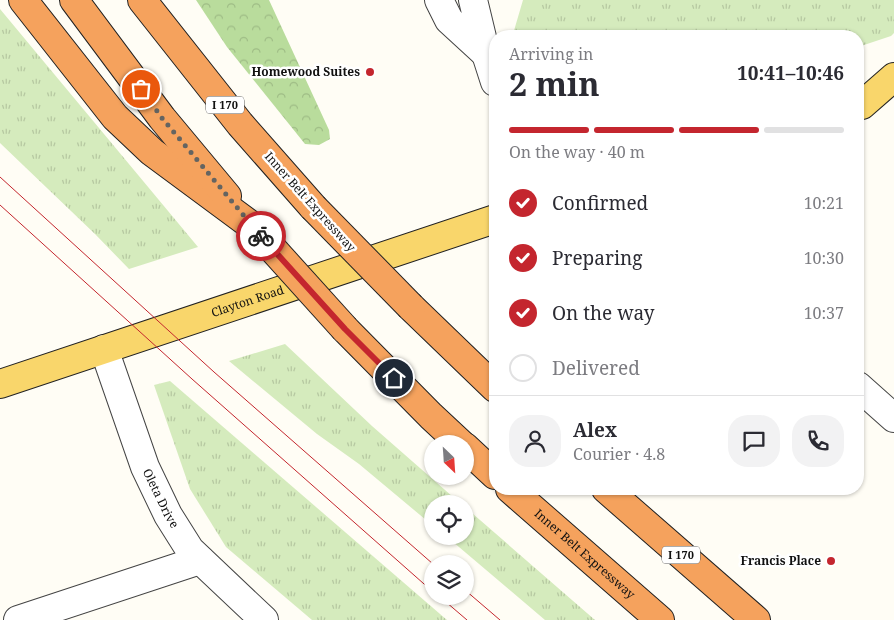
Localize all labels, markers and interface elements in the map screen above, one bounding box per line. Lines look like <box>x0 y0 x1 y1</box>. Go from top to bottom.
text: Arriving in <box>509 43 593 65</box>
text: 10:41–10:46 <box>737 60 844 86</box>
text: 2 min <box>509 62 600 105</box>
place label: Homewood Suites <box>252 63 360 80</box>
marker: Homewood Suites <box>364 66 376 78</box>
pin <box>120 68 162 110</box>
icon: bag <box>127 75 155 103</box>
road number: I 170 <box>206 96 244 114</box>
text: On the way · 40 m <box>509 141 645 163</box>
street label: Inner Belt Expressway <box>261 148 360 255</box>
icon: check <box>509 189 537 217</box>
text: Confirmed <box>552 190 648 216</box>
text: 10:21 <box>804 192 844 214</box>
courier <box>236 211 286 261</box>
icon: bike <box>247 222 275 250</box>
icon: check <box>509 244 537 272</box>
text: Preparing <box>552 245 642 271</box>
text: 10:30 <box>804 247 844 269</box>
street label: Clayton Road <box>209 281 287 321</box>
icon: check <box>509 299 537 327</box>
text: On the way <box>552 300 655 326</box>
text: 10:37 <box>804 302 844 324</box>
text: Delivered <box>552 355 640 381</box>
pin <box>373 357 415 399</box>
icon: home <box>380 364 408 392</box>
button: person <box>509 415 561 467</box>
button: chat <box>728 415 780 467</box>
button: phone <box>792 415 844 467</box>
text: Alex <box>573 417 617 443</box>
north arrow <box>424 435 474 485</box>
map controls <box>424 435 474 605</box>
text: Courier · 4.8 <box>573 443 665 465</box>
street label: Oleta Drive <box>139 466 183 531</box>
button: locate <box>424 495 474 545</box>
street label: Inner Belt Expressway <box>531 505 639 603</box>
road number: I 170 <box>662 546 700 564</box>
place label: Francis Place <box>741 552 821 569</box>
button: layers <box>424 555 474 605</box>
marker: Francis Place <box>825 555 837 567</box>

